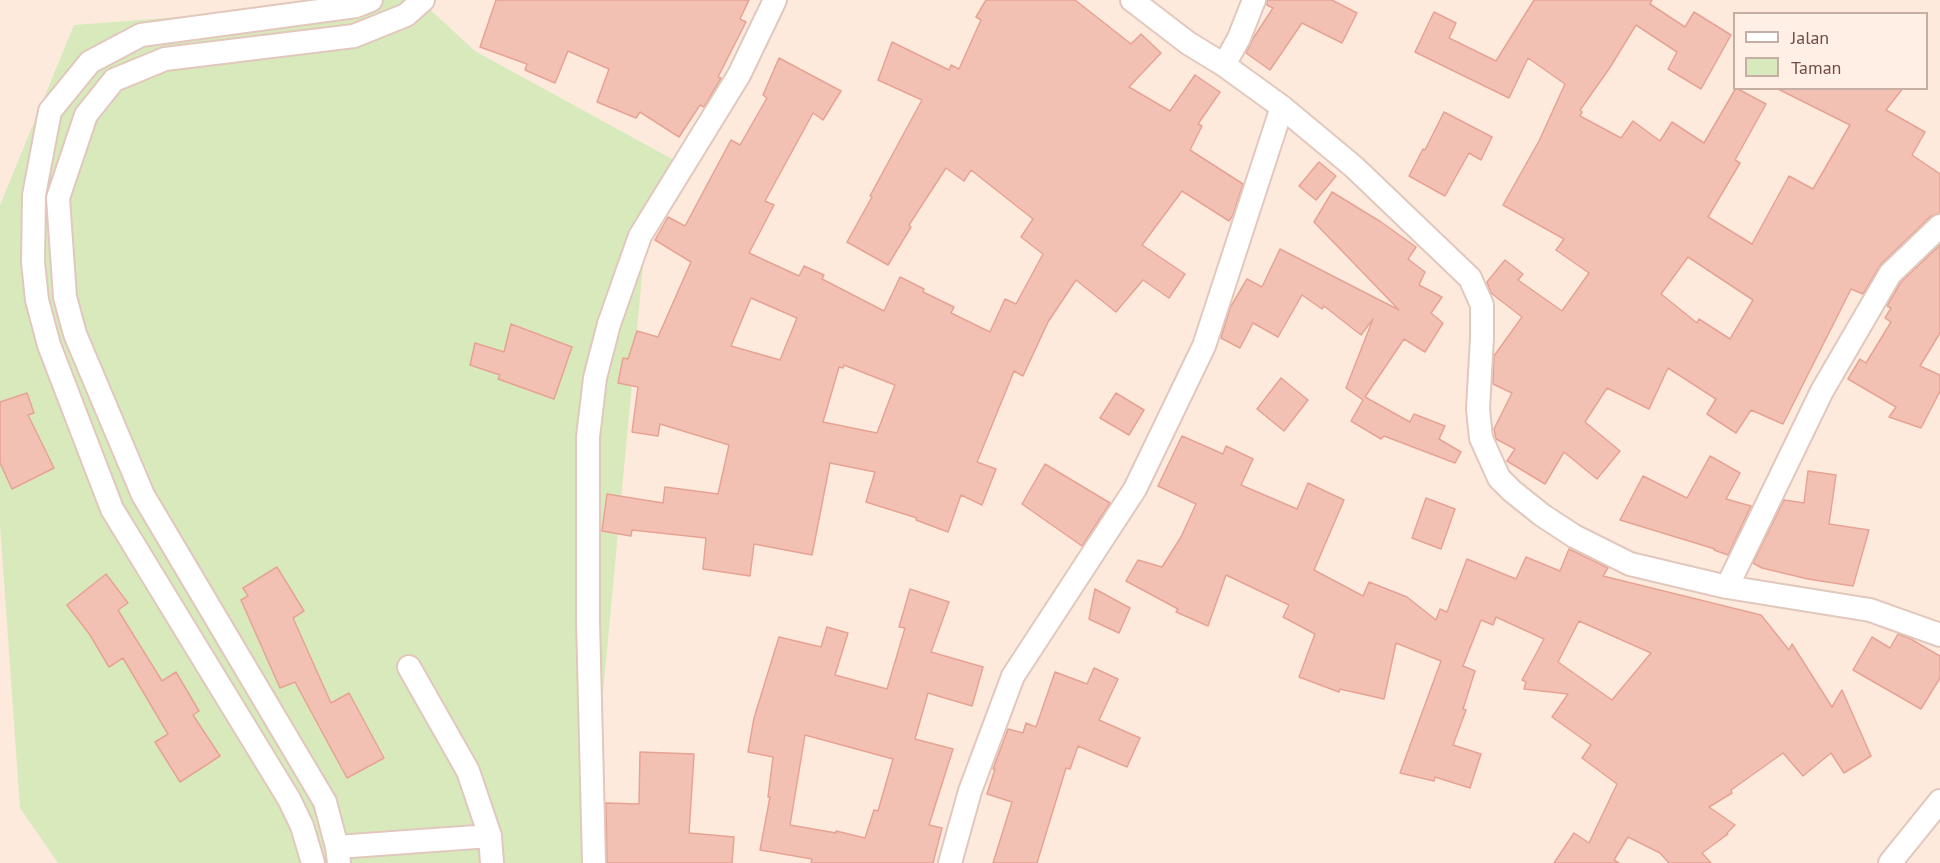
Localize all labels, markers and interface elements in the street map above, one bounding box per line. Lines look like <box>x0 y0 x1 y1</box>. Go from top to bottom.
legend <box>1733 12 1928 90</box>
text: Jalan <box>1791 26 1829 49</box>
text: Taman <box>1791 56 1841 79</box>

